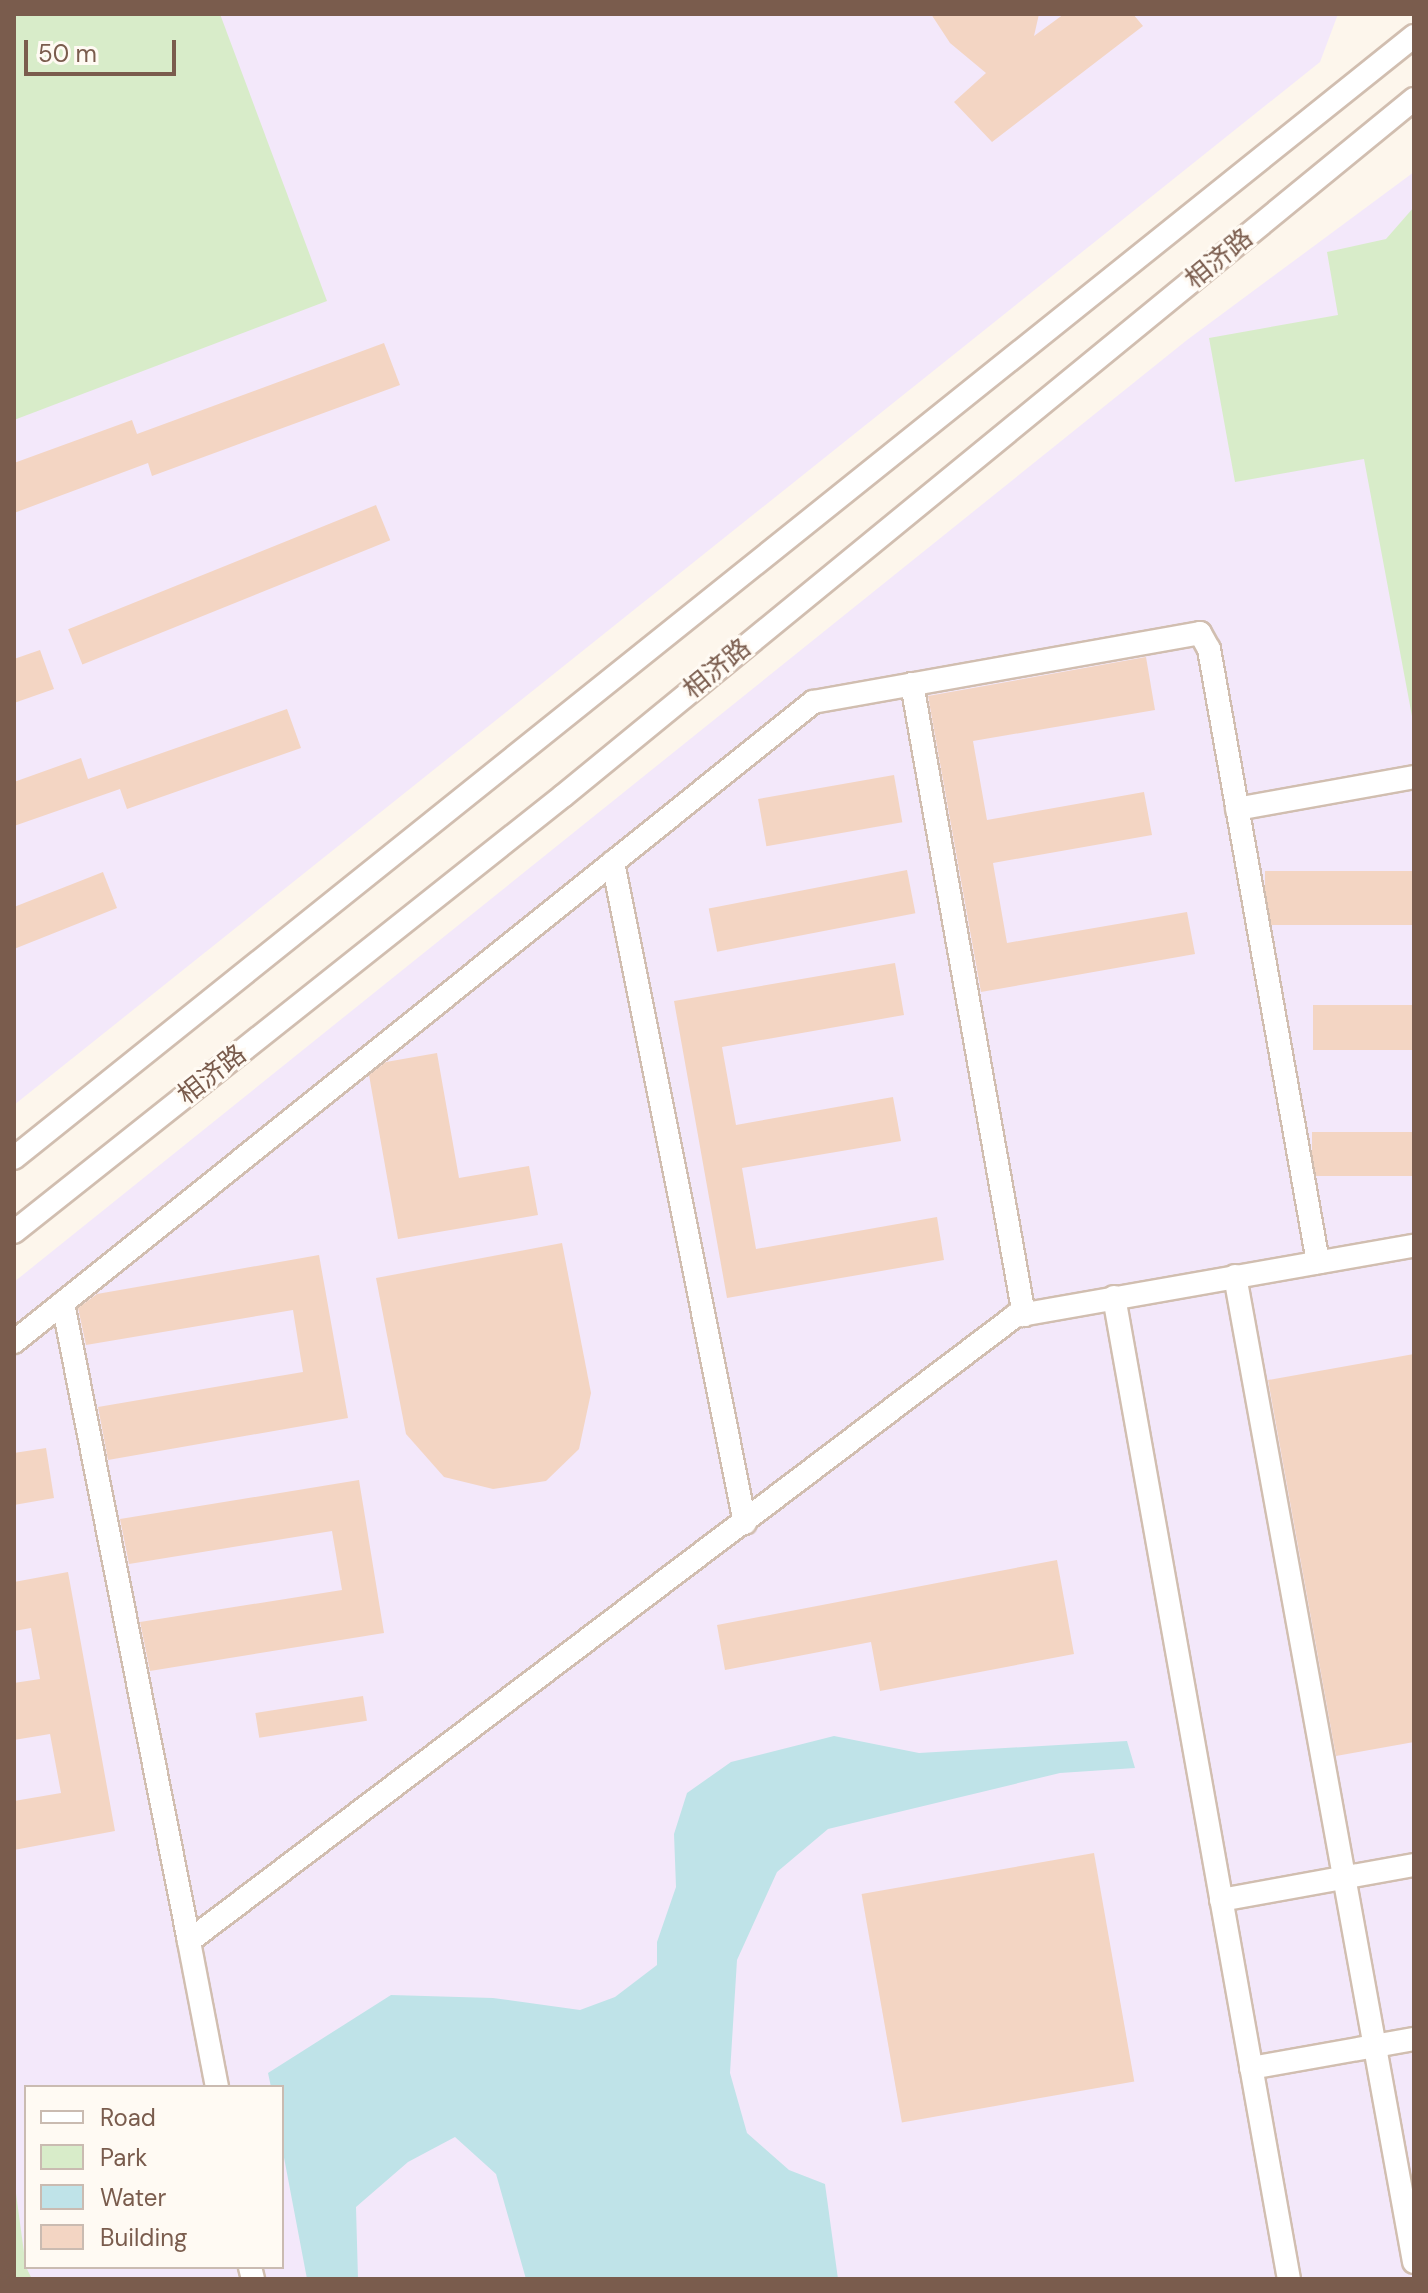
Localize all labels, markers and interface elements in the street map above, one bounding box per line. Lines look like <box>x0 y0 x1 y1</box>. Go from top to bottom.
scale bar <box>28 24 180 74</box>
text: 50 m <box>38 38 97 69</box>
street label: 相济路 <box>1179 222 1259 296</box>
street label: 相济路 <box>677 632 757 706</box>
street label: 相济路 <box>172 1039 252 1111</box>
legend <box>24 2085 284 2269</box>
text: Road <box>100 2102 156 2133</box>
text: Park <box>100 2142 147 2173</box>
text: Water <box>100 2182 166 2213</box>
text: Building <box>100 2222 187 2253</box>

